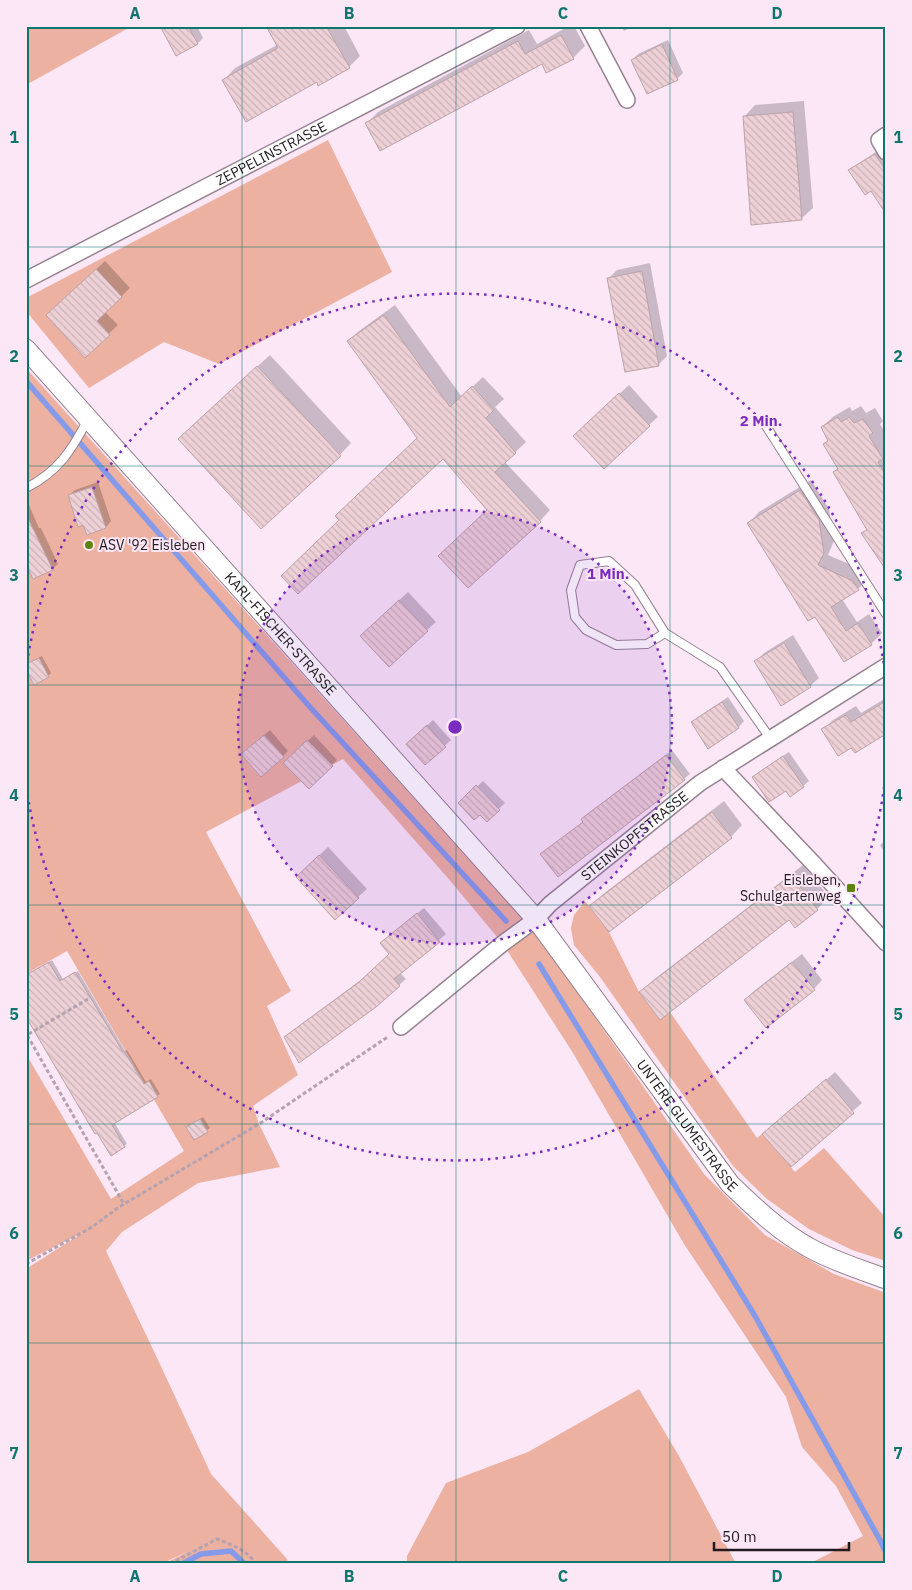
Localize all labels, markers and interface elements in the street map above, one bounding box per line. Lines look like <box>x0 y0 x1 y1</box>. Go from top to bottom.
text: A <box>130 3 141 23</box>
text: B <box>344 3 355 23</box>
text: C <box>558 3 568 23</box>
text: D <box>771 3 783 23</box>
street label: ZEPPELINSTRASSE <box>213 117 330 189</box>
text: 1 <box>9 127 19 147</box>
text: 1 <box>893 127 903 147</box>
text: 2 <box>9 346 19 366</box>
text: 2 <box>893 346 903 366</box>
text: 2 Min. <box>740 411 782 430</box>
place label: ASV '92 Eisleben <box>99 536 205 554</box>
marker: ASV '92 Eisleben <box>83 539 95 551</box>
text: 1 Min. <box>587 564 629 583</box>
text: 3 <box>9 565 19 585</box>
text: 3 <box>893 565 903 585</box>
street label: KARL-FISCHER-STRASSE <box>221 568 341 699</box>
centre of rings <box>446 718 464 736</box>
text: 4 <box>9 785 19 805</box>
text: 4 <box>893 785 903 805</box>
street label: STEINKOPFSTRASSE <box>577 787 692 884</box>
place label: Eisleben, Schulgartenweg <box>740 871 842 905</box>
marker: Eisleben, Schulgartenweg <box>845 882 857 894</box>
text: 5 <box>9 1004 19 1024</box>
text: 5 <box>893 1004 903 1024</box>
street label: UNTERE GLUMESTRASSE <box>633 1056 742 1196</box>
text: 6 <box>9 1223 19 1243</box>
text: 6 <box>893 1223 903 1243</box>
text: 7 <box>9 1443 19 1463</box>
text: 7 <box>893 1443 903 1463</box>
scale bar <box>714 1520 850 1552</box>
text: 50 m <box>722 1527 757 1546</box>
text: A <box>130 1566 141 1586</box>
text: B <box>344 1566 355 1586</box>
text: C <box>558 1566 568 1586</box>
text: D <box>771 1566 783 1586</box>

